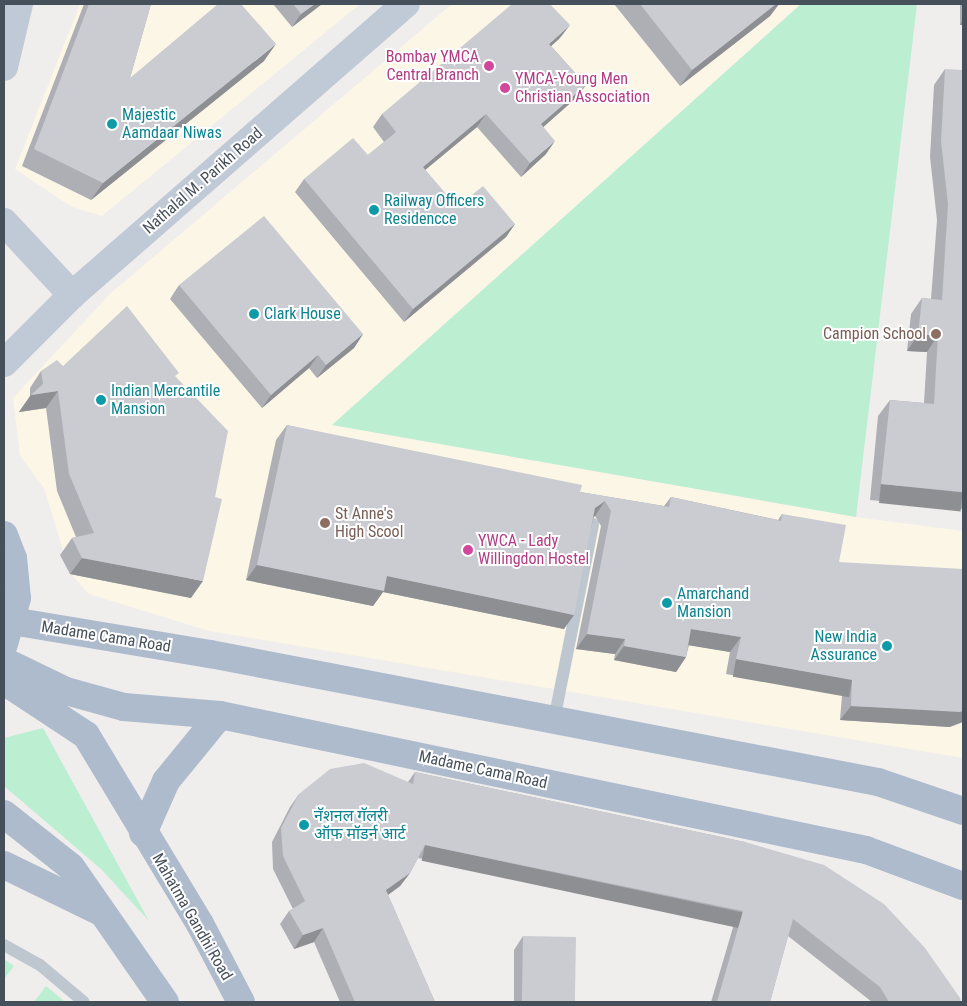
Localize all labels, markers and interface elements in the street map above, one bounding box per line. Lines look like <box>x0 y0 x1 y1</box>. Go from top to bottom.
place label: Bombay YMCA Central Branch <box>386 47 479 85</box>
marker: Bombay YMCA Central Branch <box>483 60 495 72</box>
place label: YMCA-Young Men Christian Association <box>515 69 650 107</box>
marker: YMCA-Young Men Christian Association <box>499 82 511 94</box>
place label: Majestic Aamdaar Niwas <box>122 105 222 143</box>
marker: Majestic Aamdaar Niwas <box>106 118 118 130</box>
street label: Nathalal M. Parikh Road <box>139 124 267 238</box>
place label: Railway Officers Residencce <box>384 191 484 229</box>
marker: Railway Officers Residencce <box>368 204 380 216</box>
place label: Clark House <box>264 304 341 324</box>
marker: Clark House <box>248 308 260 320</box>
place label: Campion School <box>823 324 926 344</box>
marker: Campion School <box>930 328 942 340</box>
place label: Indian Mercantile Mansion <box>111 381 220 419</box>
marker: Indian Mercantile Mansion <box>95 394 107 406</box>
place label: St Anne's High Scool <box>335 504 403 542</box>
marker: St Anne's High Scool <box>319 517 331 529</box>
place label: YWCA - Lady Willingdon Hostel <box>478 531 589 569</box>
marker: YWCA - Lady Willingdon Hostel <box>462 544 474 556</box>
place label: Amarchand Mansion <box>677 584 749 622</box>
marker: Amarchand Mansion <box>661 597 673 609</box>
street label: Madame Cama Road <box>40 617 172 657</box>
place label: New India Assurance <box>811 627 877 665</box>
marker: New India Assurance <box>881 640 893 652</box>
street label: Madame Cama Road <box>417 747 549 793</box>
place label: नॅशनल गॅलरी ऑफ मॉडर्न आर्ट <box>314 806 406 844</box>
marker: नॅशनल गॅलरी ऑफ मॉडर्न आर्ट <box>298 819 310 831</box>
street label: Mahatma Gandhi Road <box>148 850 236 984</box>

